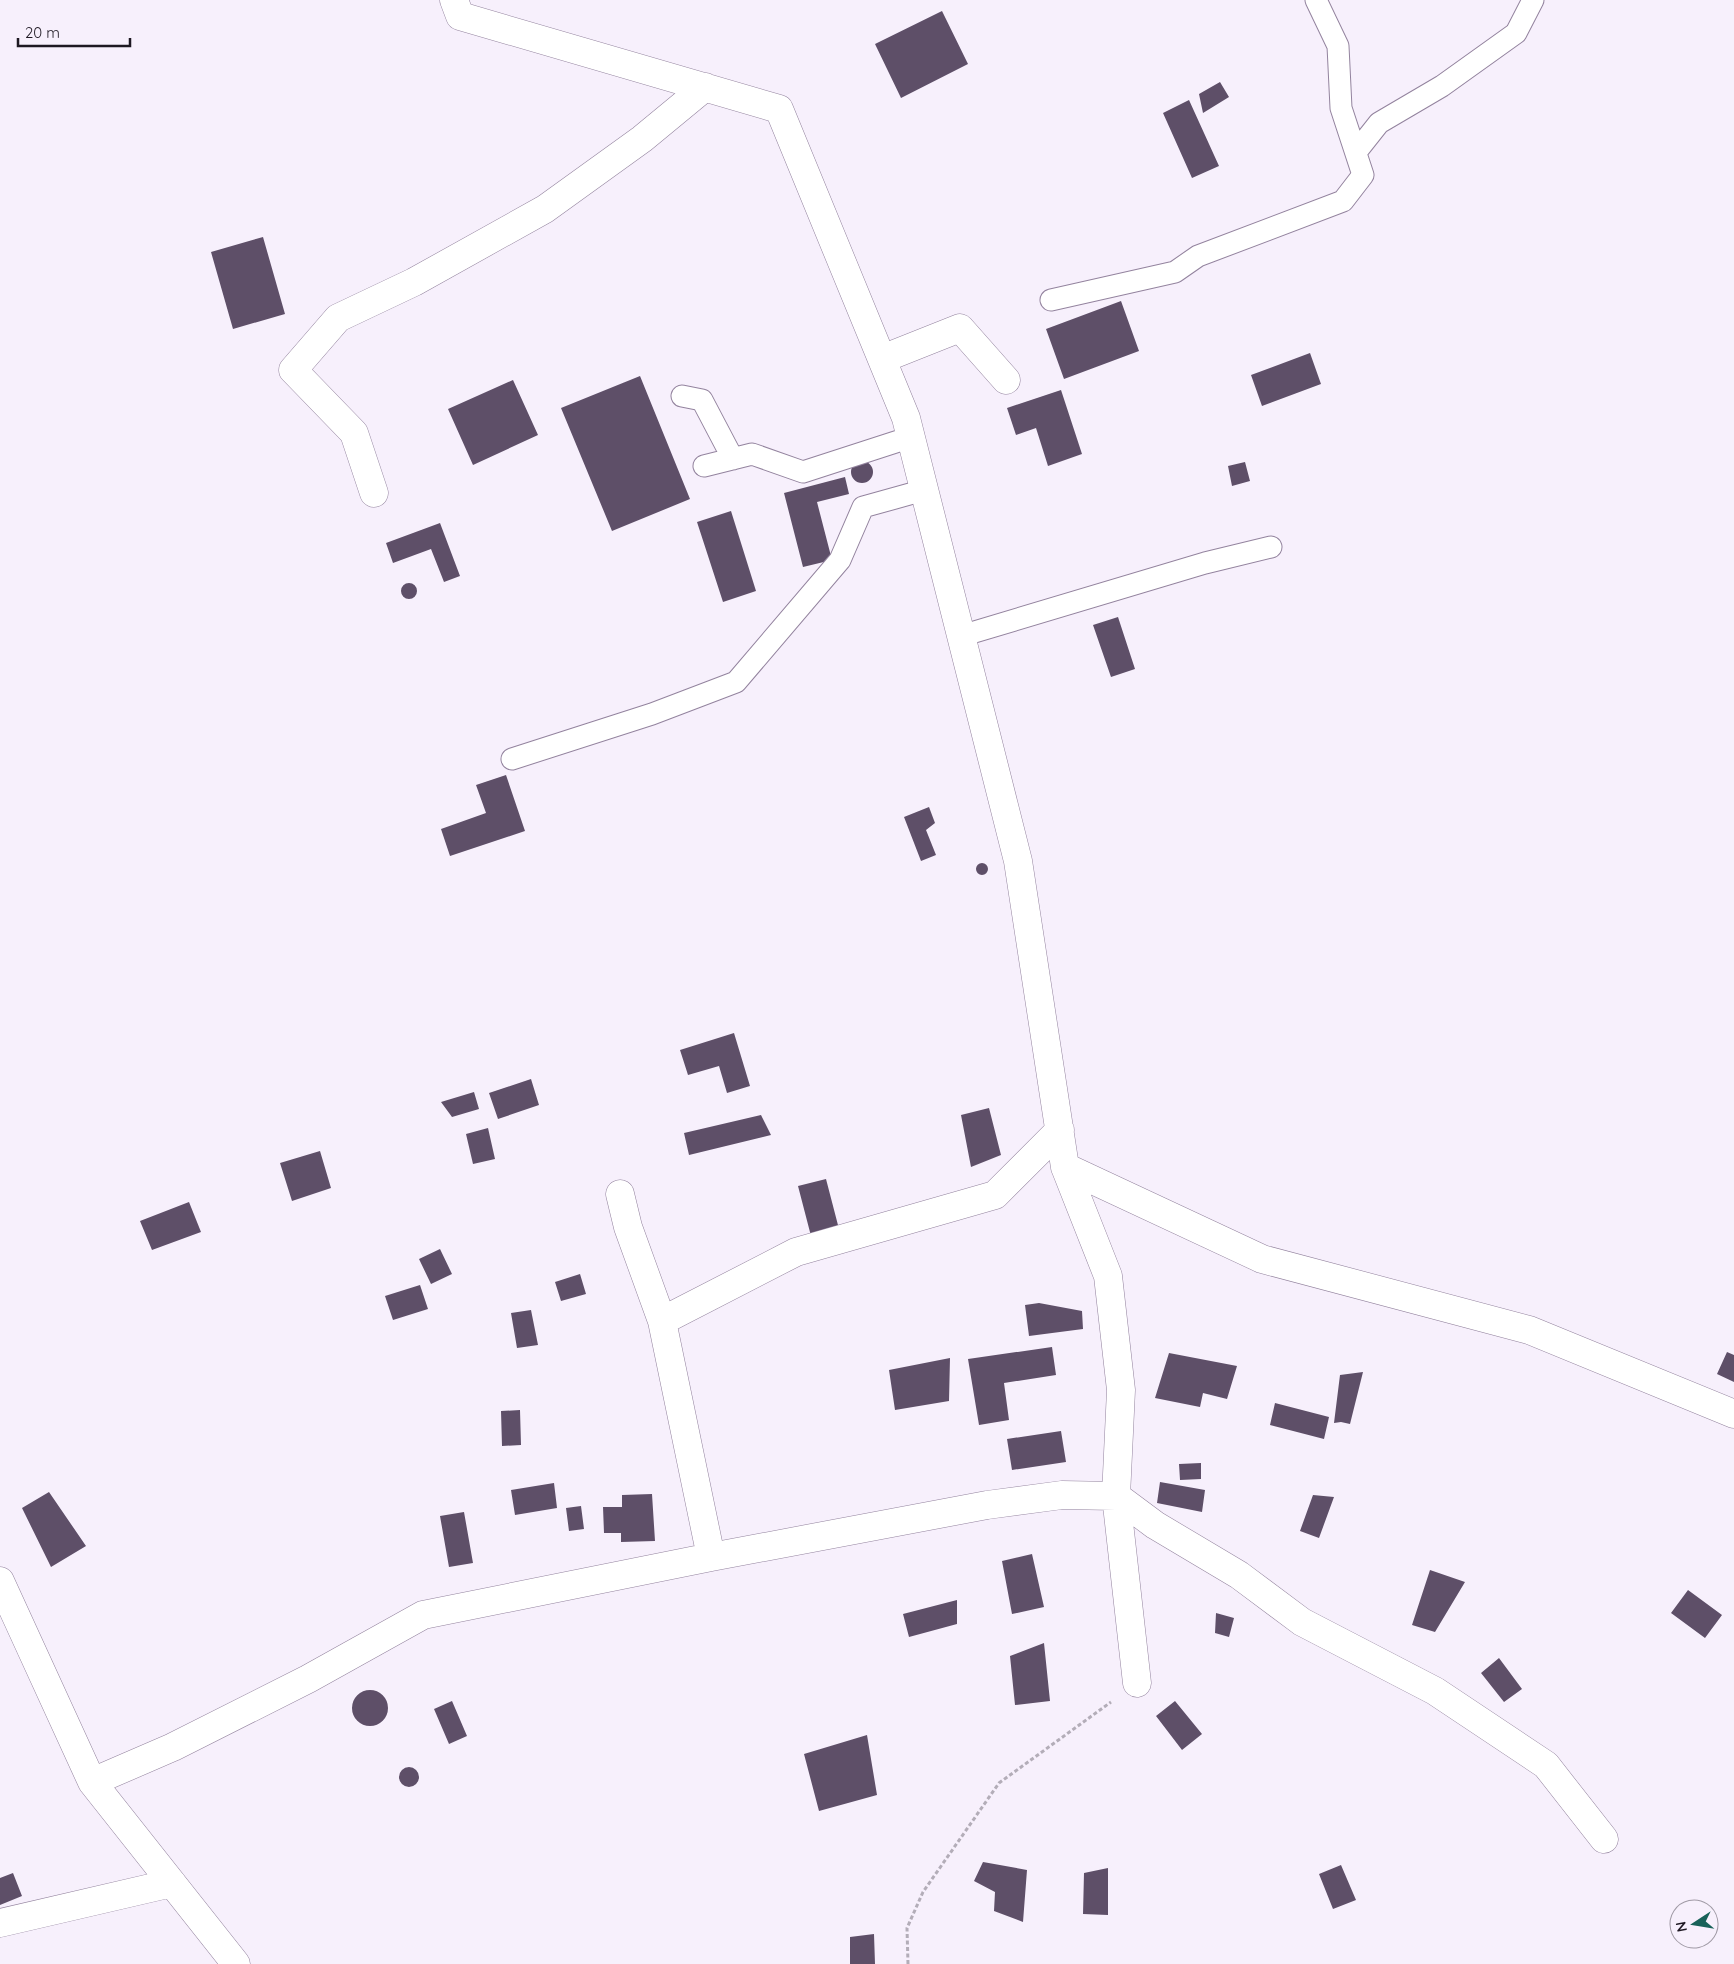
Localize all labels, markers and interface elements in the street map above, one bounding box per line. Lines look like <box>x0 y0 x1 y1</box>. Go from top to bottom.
scale bar <box>18 15 130 47</box>
text: 20 m <box>25 23 60 42</box>
north arrow <box>1669 1899 1719 1949</box>
text: N <box>1671 1920 1691 1934</box>

